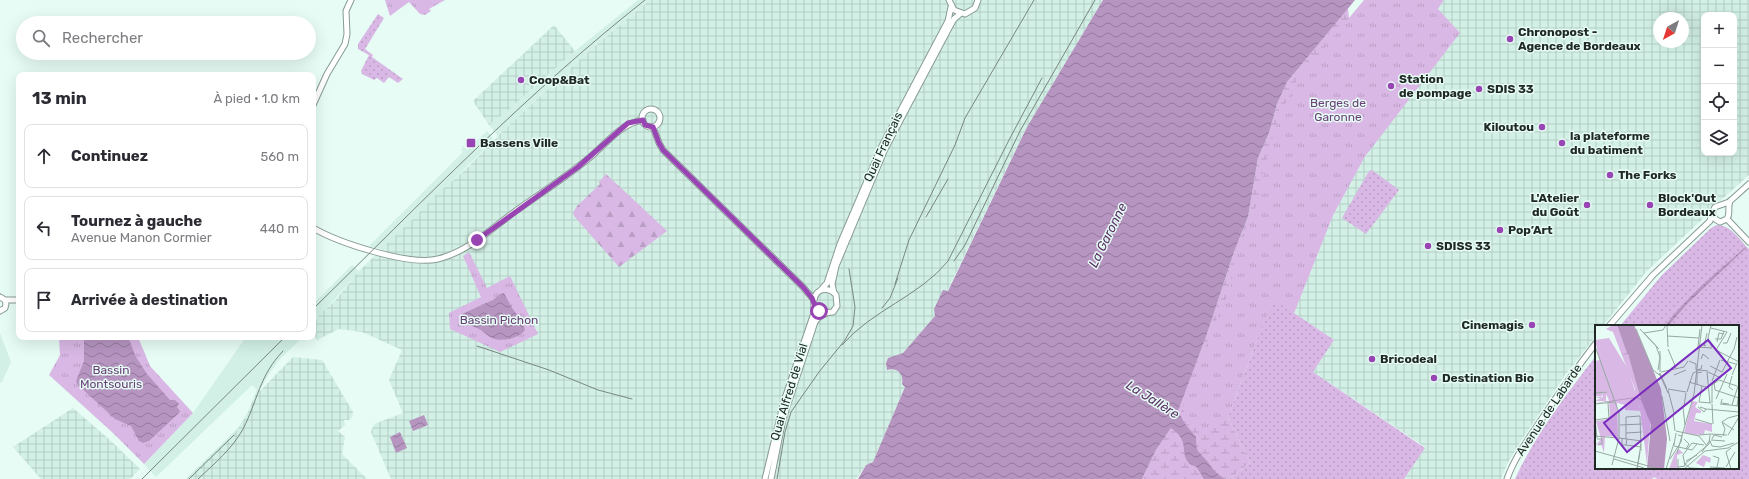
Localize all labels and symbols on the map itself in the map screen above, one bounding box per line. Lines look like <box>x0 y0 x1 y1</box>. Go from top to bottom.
north arrow <box>1653 12 1689 48</box>
place label: Chronopost - Agence de Bordeaux <box>1518 25 1641 53</box>
marker: Chronopost - Agence de Bordeaux <box>1505 34 1515 44</box>
place label: Station de pompage <box>1399 72 1472 100</box>
place label: Coop&Bat <box>529 73 590 87</box>
marker: Coop&Bat <box>516 75 526 85</box>
marker: Station de pompage <box>1386 81 1396 91</box>
place label: SDIS 33 <box>1487 82 1534 96</box>
marker: SDIS 33 <box>1474 84 1484 94</box>
park label: Berges de Garonne <box>1310 96 1366 124</box>
street label: Quai Français <box>861 110 905 184</box>
place label: Kiloutou <box>1484 120 1534 134</box>
marker: Kiloutou <box>1537 122 1547 132</box>
place label: la plateforme du batiment <box>1570 129 1650 157</box>
place label: Bassens Ville <box>480 136 558 150</box>
marker: Bassens Ville <box>465 137 477 149</box>
marker: la plateforme du batiment <box>1557 138 1567 148</box>
place label: The Forks <box>1618 168 1677 182</box>
marker: The Forks <box>1605 170 1615 180</box>
place label: L'Atelier du Goût <box>1531 191 1580 219</box>
place label: Block'Out Bordeaux <box>1658 191 1716 219</box>
marker: L'Atelier du Goût <box>1582 200 1592 210</box>
marker: Block'Out Bordeaux <box>1645 200 1655 210</box>
water label: La Garonne <box>1085 201 1130 270</box>
place label: Pop’Art <box>1508 223 1553 237</box>
marker: Pop’Art <box>1495 225 1505 235</box>
route end <box>468 231 486 249</box>
place label: SDISS 33 <box>1436 239 1491 253</box>
marker: SDISS 33 <box>1423 241 1433 251</box>
route start <box>810 302 828 320</box>
park label: Bassin Pichon <box>460 313 538 327</box>
place label: Cinemagis <box>1462 318 1524 332</box>
marker: Cinemagis <box>1527 320 1537 330</box>
inset map <box>1595 325 1739 469</box>
street label: Quai Alfred de Vial <box>768 342 810 442</box>
place label: Bricodeal <box>1380 352 1437 366</box>
marker: Bricodeal <box>1367 354 1377 364</box>
street label: Avenue de Labarde <box>1513 361 1585 458</box>
park label: Bassin Montsouris <box>80 363 142 391</box>
place label: Destination Bio <box>1442 371 1534 385</box>
marker: Destination Bio <box>1429 373 1439 383</box>
water label: La Jallère <box>1123 377 1182 422</box>

